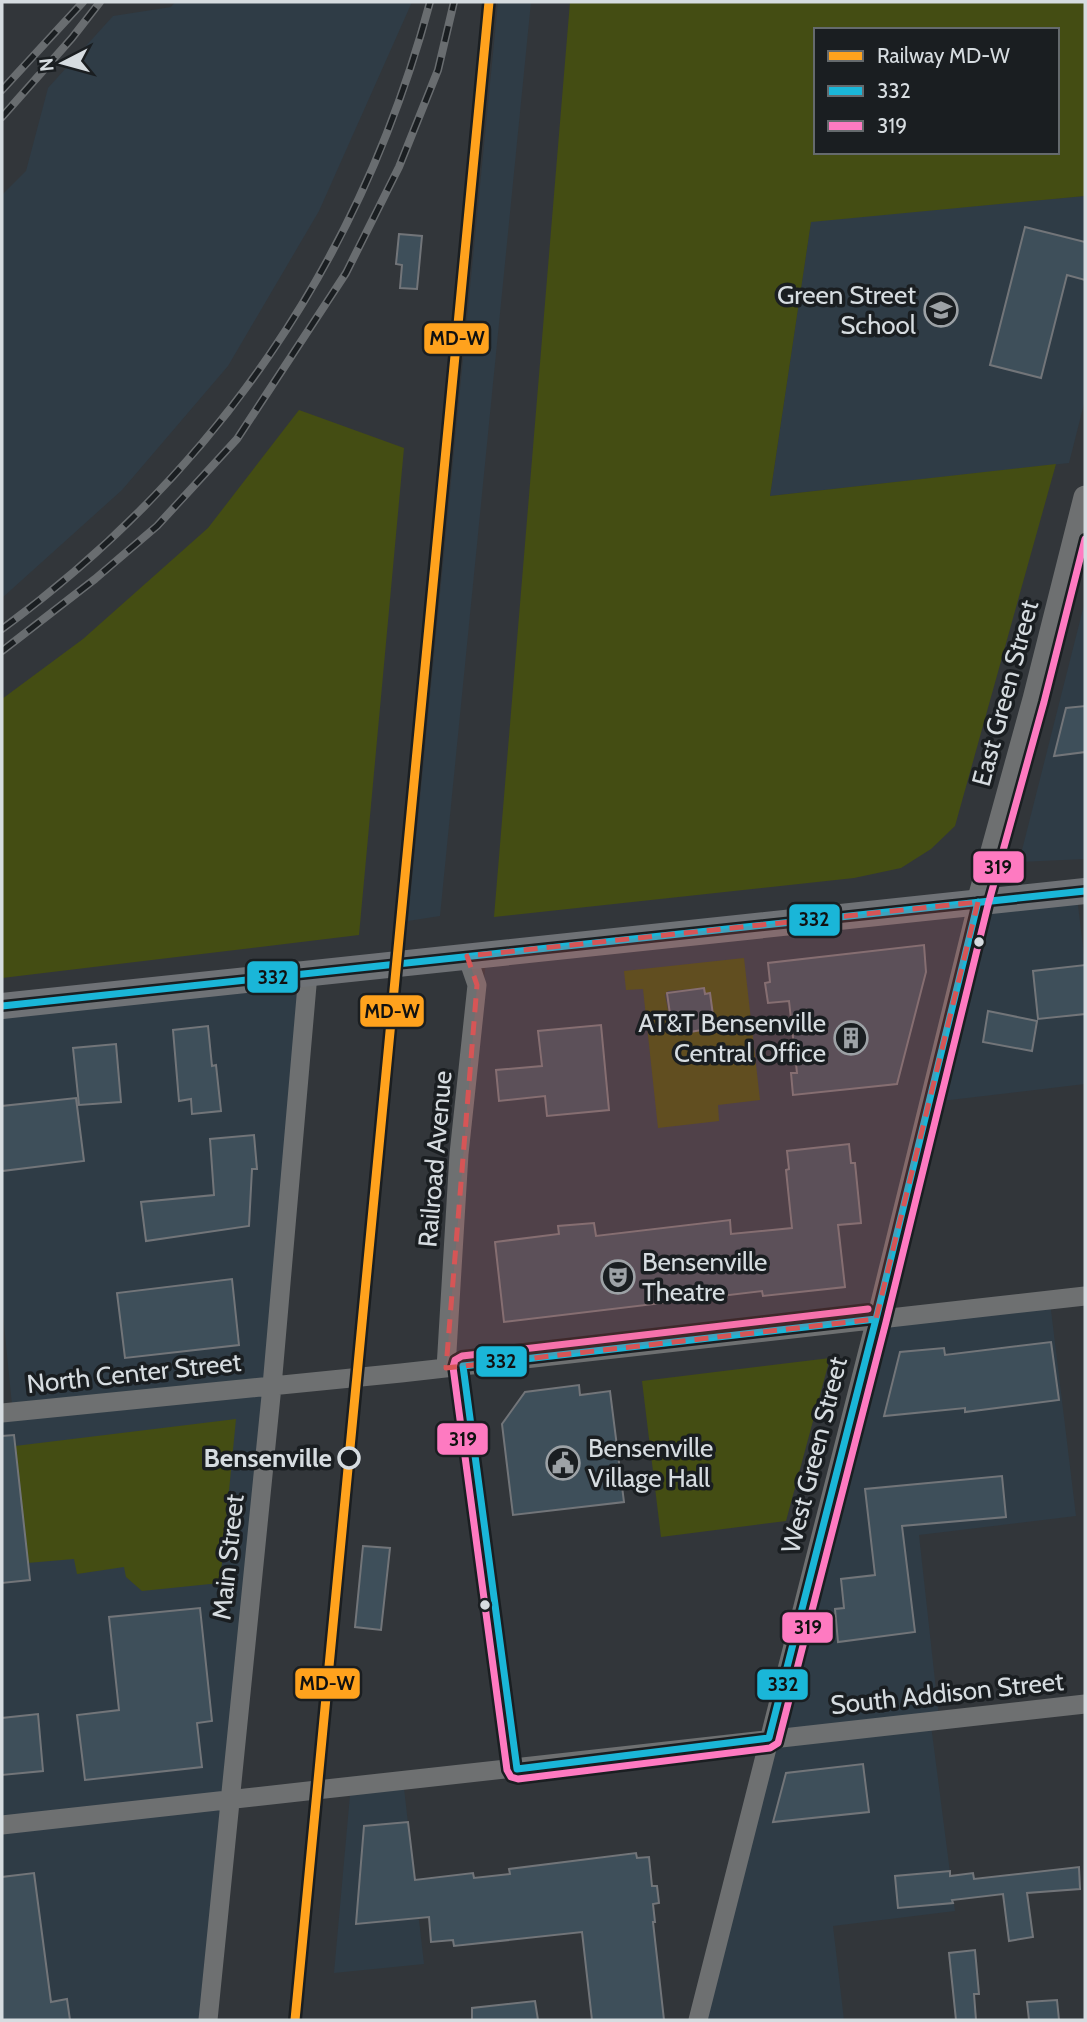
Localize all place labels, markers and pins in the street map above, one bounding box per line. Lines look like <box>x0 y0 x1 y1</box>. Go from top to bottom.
place label: Green Street School <box>777 279 916 341</box>
school or university icon: Green Street School <box>922 291 960 329</box>
unlabelled marker <box>972 935 986 949</box>
place label: AT&T Bensenville Central Office <box>638 1007 826 1069</box>
building icon: AT&T Bensenville Central Office <box>832 1019 870 1057</box>
place label: Bensenville Theatre <box>642 1246 767 1308</box>
theatre icon: Bensenville Theatre <box>599 1258 637 1296</box>
place label: Bensenville Village Hall <box>588 1432 713 1494</box>
place label: Bensenville <box>204 1442 332 1474</box>
public building icon: Bensenville Village Hall <box>544 1444 582 1482</box>
marker: Bensenville <box>338 1447 360 1469</box>
unlabelled marker <box>478 1598 492 1612</box>

